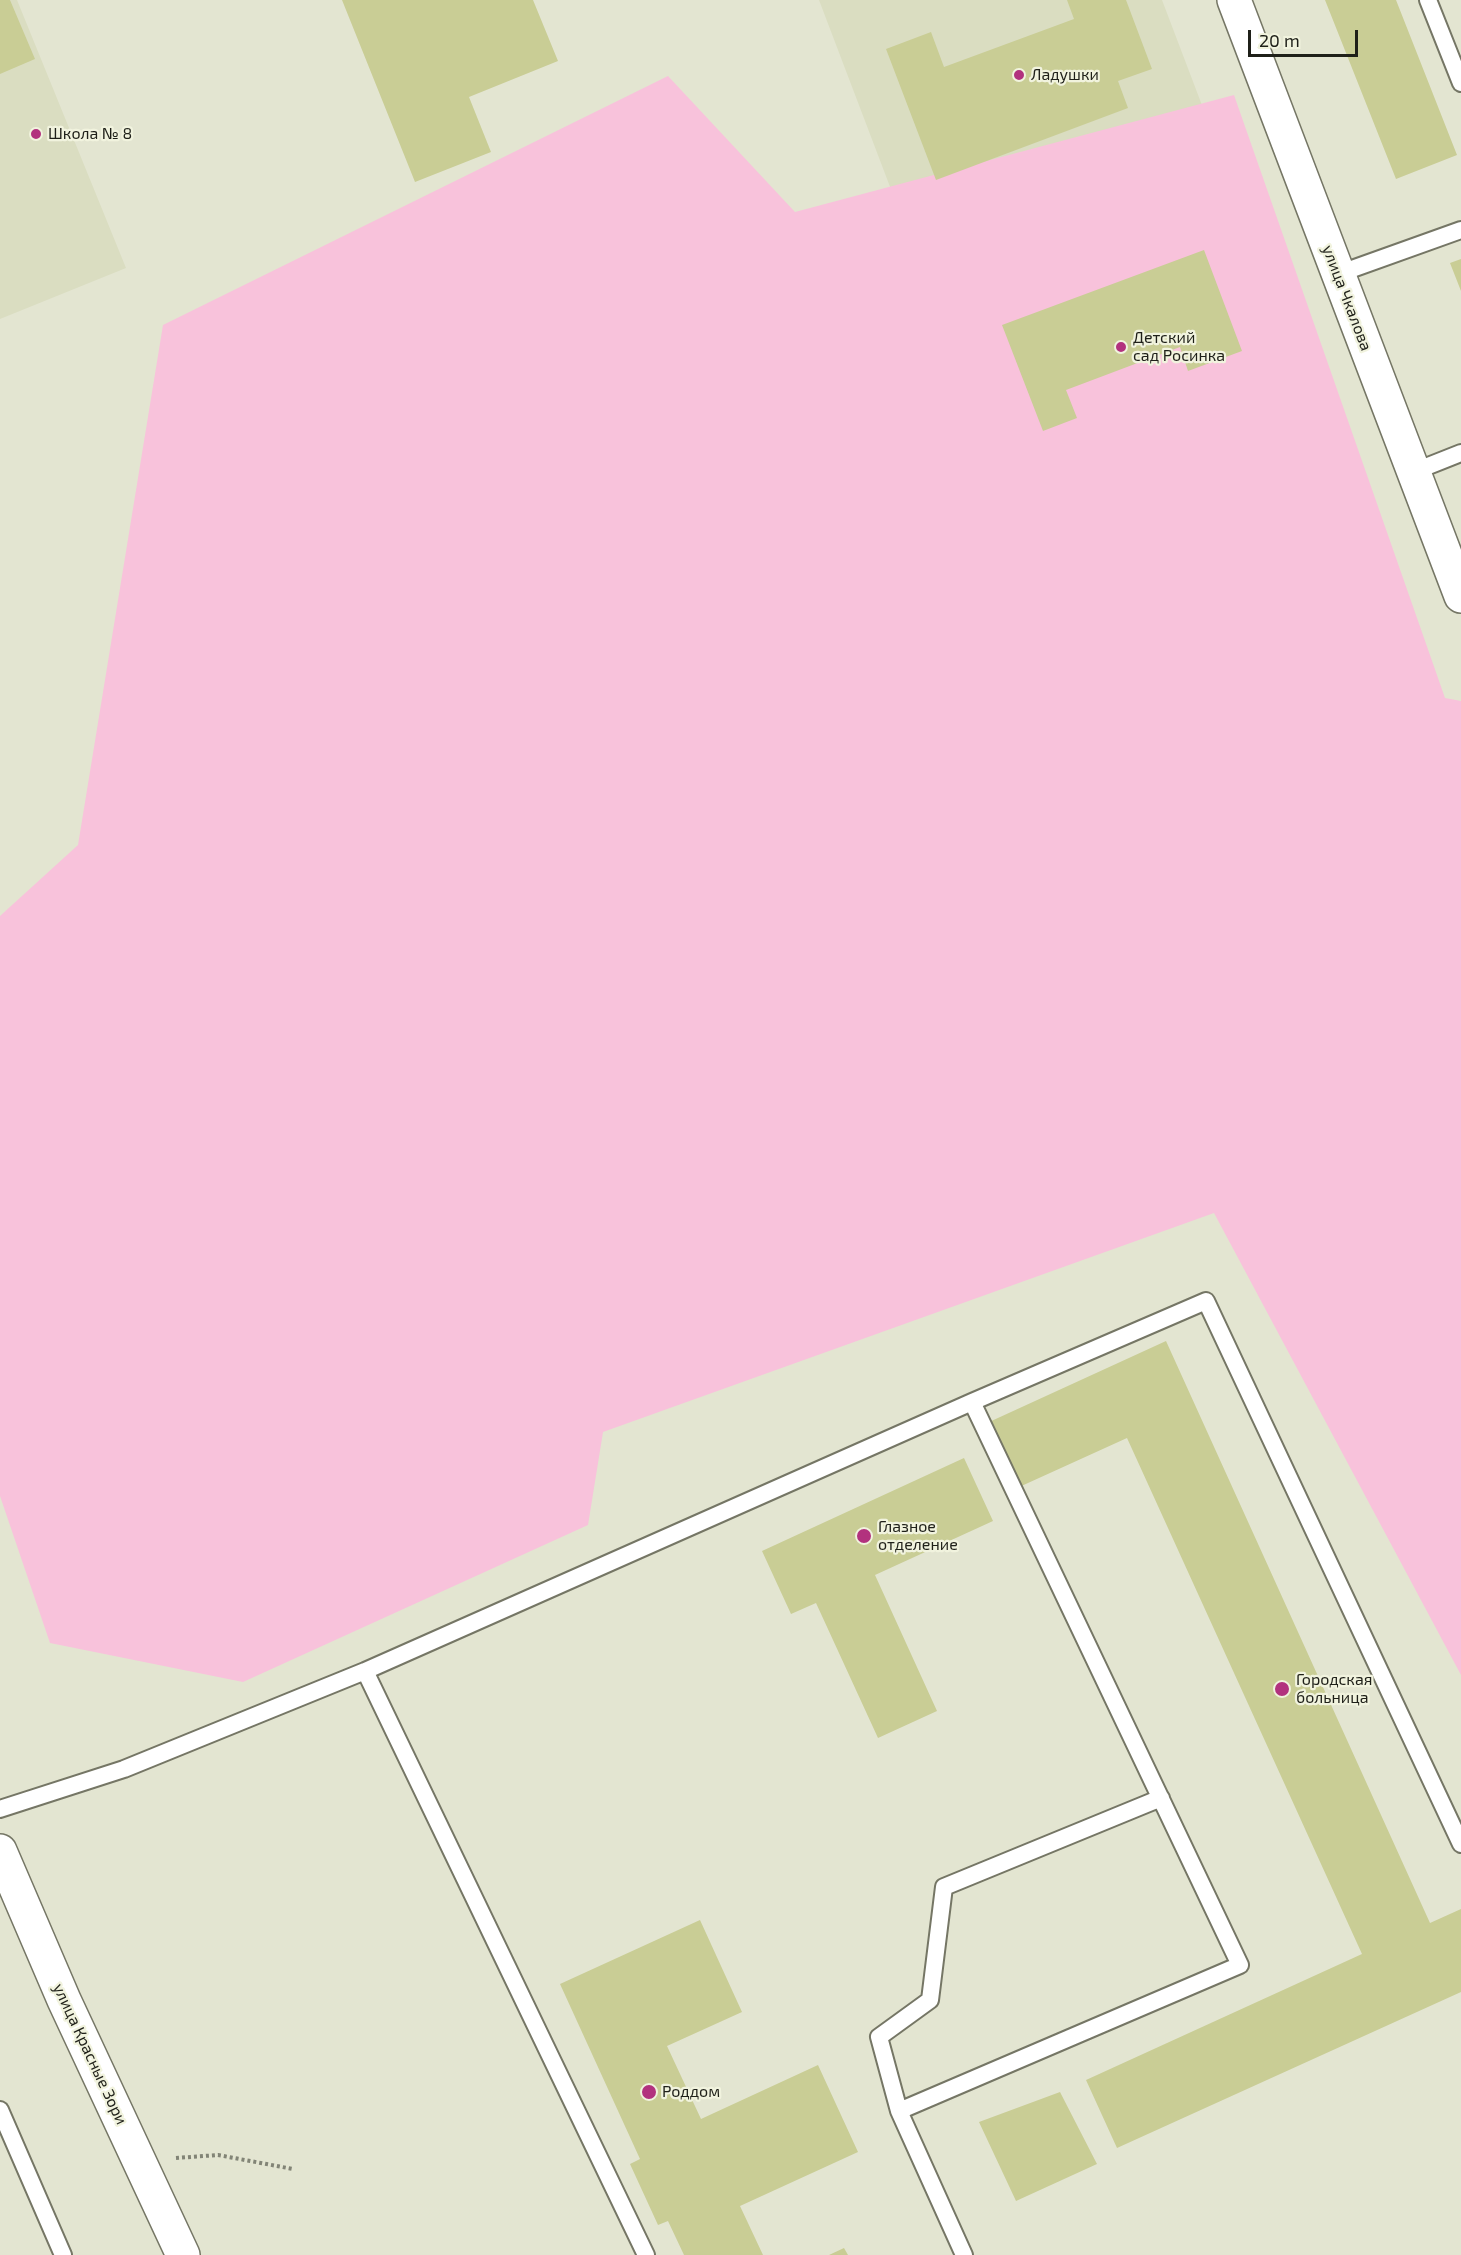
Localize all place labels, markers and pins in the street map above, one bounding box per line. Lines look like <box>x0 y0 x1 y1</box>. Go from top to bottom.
place label: Ладушки <box>1031 65 1099 85</box>
marker: Ладушки <box>1012 68 1026 82</box>
place label: Школа № 8 <box>48 124 132 144</box>
marker: Школа № 8 <box>29 127 43 141</box>
place label: Детский сад Росинка <box>1133 328 1225 366</box>
marker: Детский сад Росинка <box>1114 340 1128 354</box>
place label: Глазное отделение <box>878 1517 958 1555</box>
marker: Глазное отделение <box>855 1527 873 1545</box>
place label: Городская больница <box>1296 1670 1372 1708</box>
marker: Городская больница <box>1273 1680 1291 1698</box>
place label: Роддом <box>662 2082 720 2102</box>
marker: Роддом <box>640 2083 658 2101</box>

